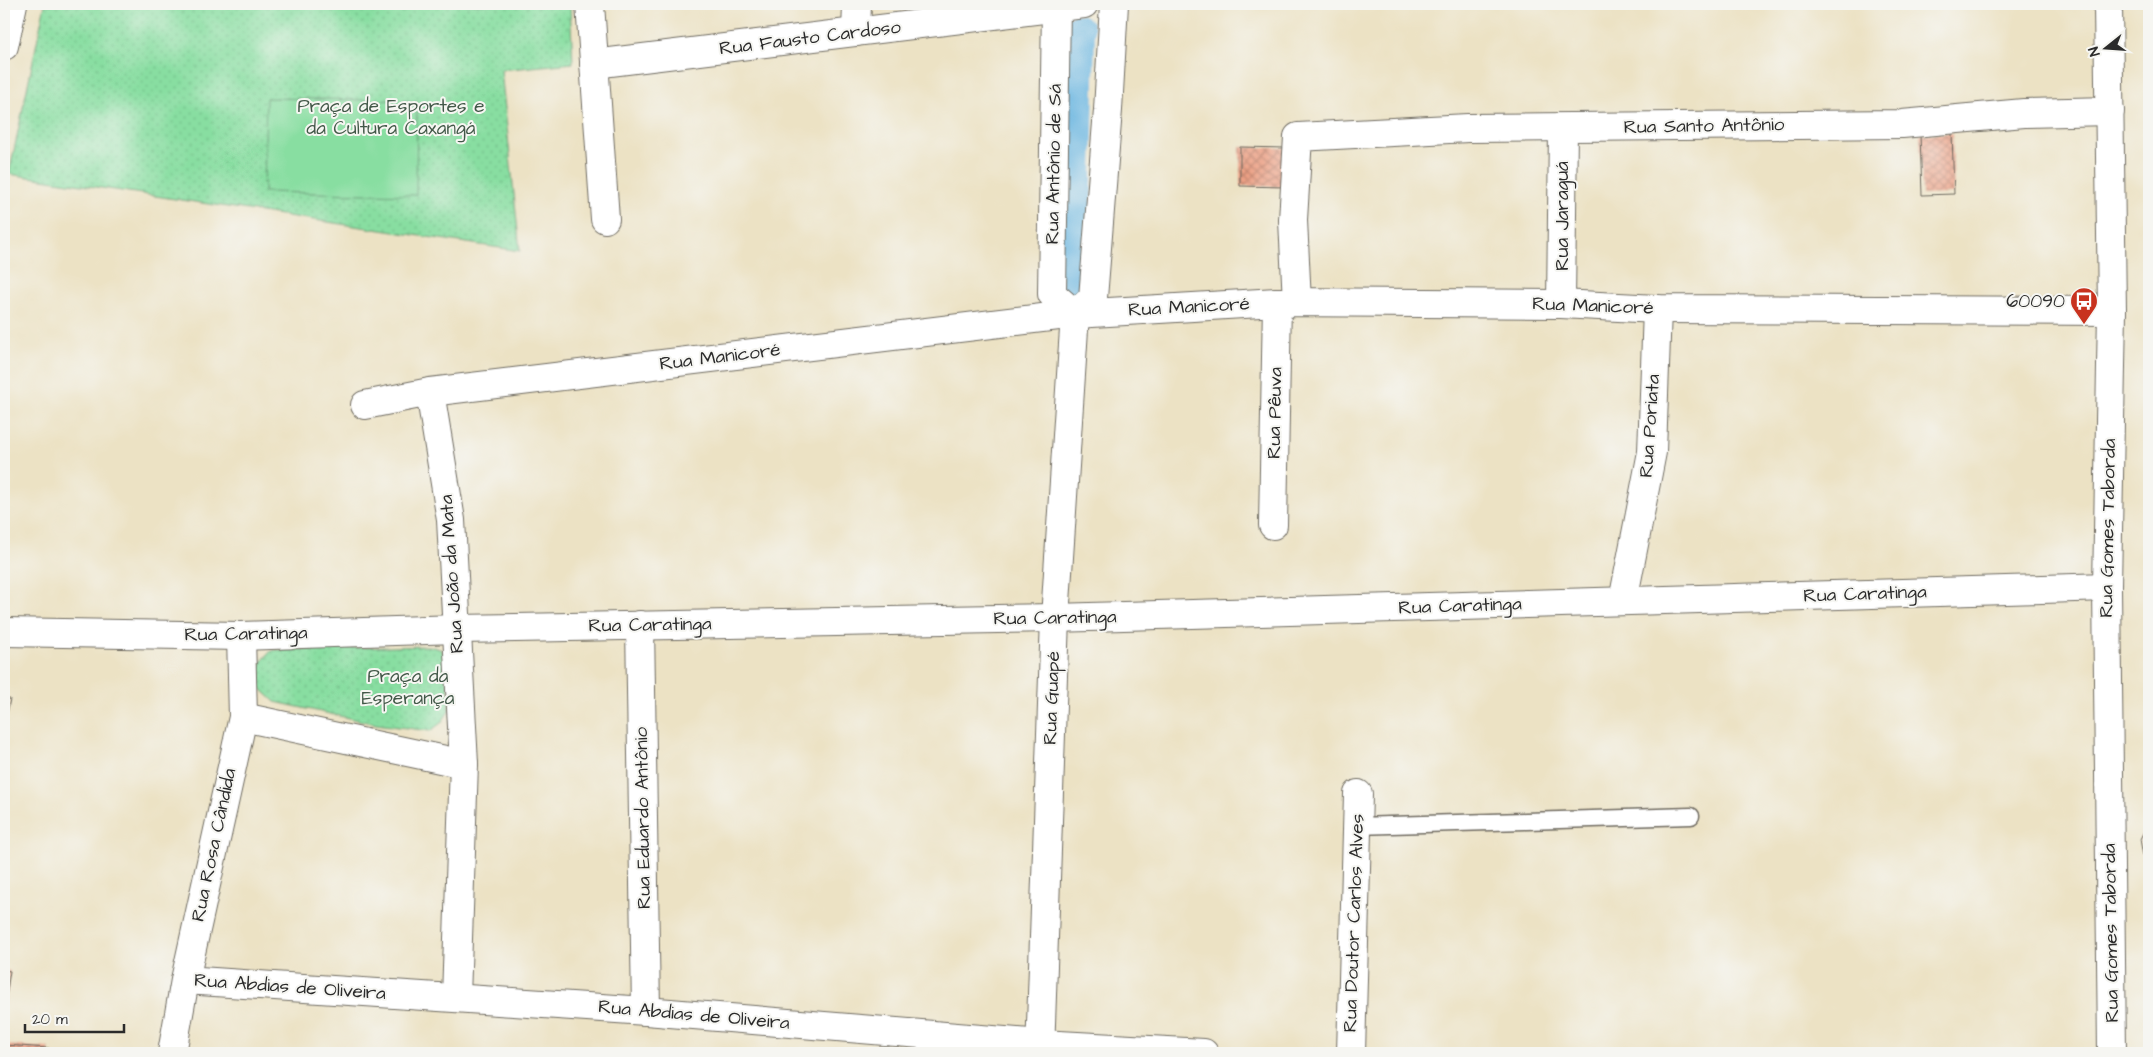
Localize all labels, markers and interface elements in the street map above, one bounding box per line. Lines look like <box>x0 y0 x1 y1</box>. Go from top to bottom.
street label: Rua Fausto Cardoso <box>718 13 903 63</box>
north arrow <box>2080 22 2130 72</box>
text: N <box>2084 44 2105 59</box>
street label: Rua Antônio de Sá <box>1039 83 1069 245</box>
park label: Praça de Esportes e da Cultura Caxangá <box>297 93 485 143</box>
street label: Rua Santo Antônio <box>1623 111 1785 141</box>
street label: Rua Jaraguá <box>1549 161 1577 271</box>
bus stop icon: 60090 <box>2069 286 2099 325</box>
place label: 60090 <box>2006 288 2065 315</box>
street label: Rua Manicoré <box>1128 290 1250 324</box>
street label: Rua Manicoré <box>1532 290 1654 322</box>
street label: Rua Manicoré <box>658 336 782 378</box>
street label: Rua Pêuva <box>1261 366 1289 459</box>
street label: Rua Poriata <box>1633 373 1667 479</box>
street label: Rua Gomes Taborda <box>2093 438 2123 618</box>
street label: Rua João da Mata <box>433 493 471 654</box>
street label: Rua Caratinga <box>1803 578 1927 611</box>
street label: Rua Caratinga <box>1398 590 1522 623</box>
street label: Rua Caratinga <box>993 603 1117 634</box>
street label: Rua Caratinga <box>588 610 712 641</box>
street label: Rua Caratinga <box>184 619 308 650</box>
street label: Rua Guapé <box>1037 651 1067 745</box>
park label: Praça da Esperança <box>362 663 455 712</box>
street label: Rua Eduardo Antônio <box>628 726 658 909</box>
street label: Rua Rosa Cândida <box>185 765 244 924</box>
street label: Rua Doutor Carlos Alves <box>1337 813 1371 1033</box>
street label: Rua Gomes Taborda <box>2096 843 2126 1023</box>
street label: Rua Abdias de Oliveira <box>193 967 387 1007</box>
street label: Rua Abdias de Oliveira <box>597 993 791 1037</box>
scale bar <box>25 1002 124 1034</box>
text: 20 m <box>32 1009 68 1030</box>

